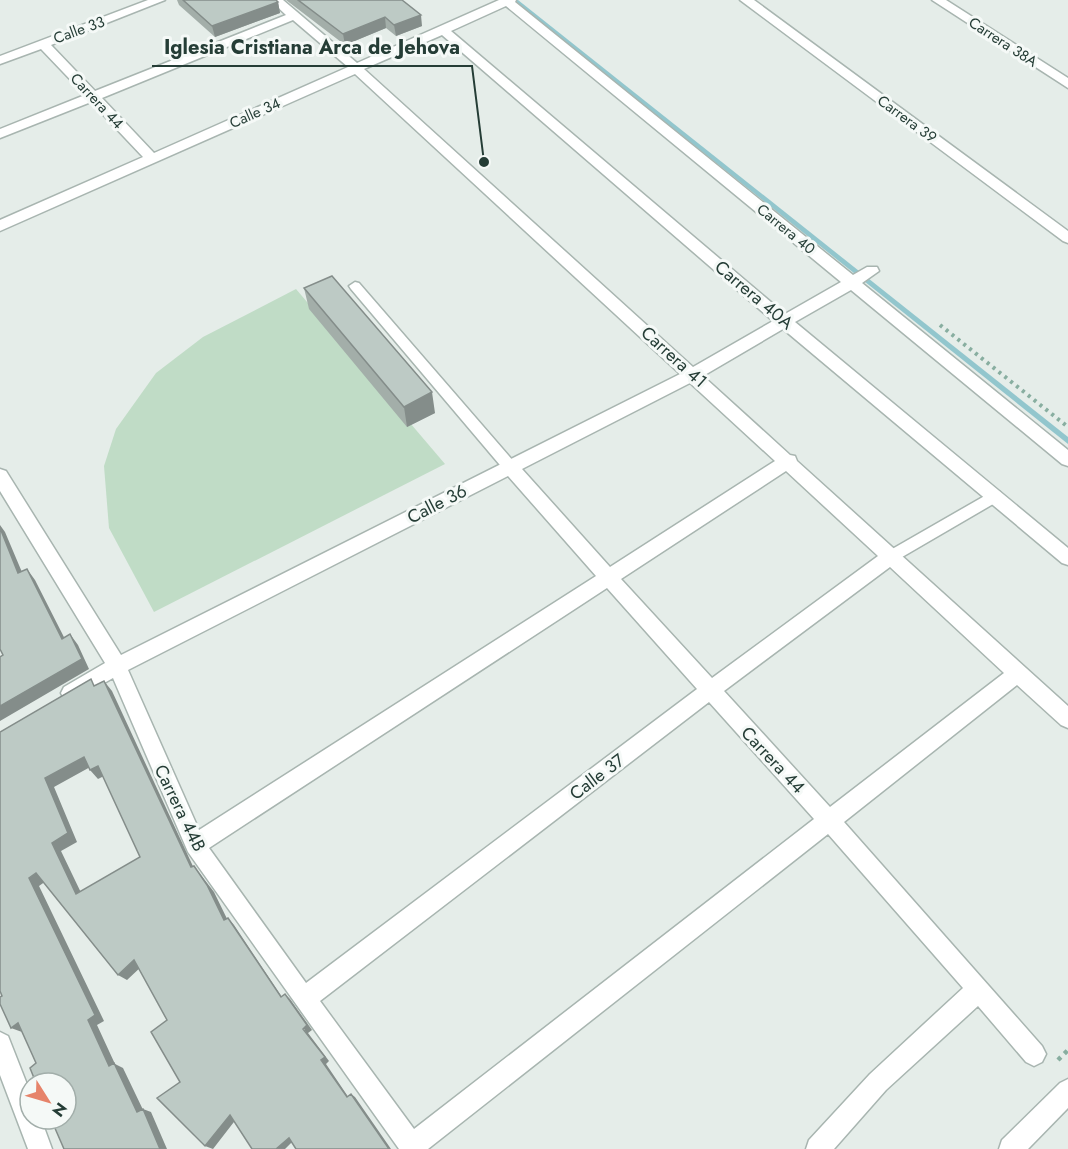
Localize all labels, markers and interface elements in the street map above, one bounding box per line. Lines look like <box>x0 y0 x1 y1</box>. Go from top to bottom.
street label: Calle 33 <box>50 11 108 49</box>
street label: Carrera 38A <box>964 11 1042 73</box>
callout: Iglesia Cristiana Arca de Jehova <box>152 28 472 66</box>
text: Iglesia Cristiana Arca de Jehova <box>164 33 460 62</box>
street label: Carrera 44 <box>65 68 129 134</box>
street label: Carrera 39 <box>873 90 941 148</box>
street label: Calle 34 <box>226 92 284 134</box>
street label: Carrera 40 <box>752 198 820 260</box>
street label: Carrera 40A <box>709 254 799 336</box>
street label: Carrera 41 <box>635 320 713 394</box>
street label: Calle 36 <box>403 478 471 530</box>
street label: Carrera 44 <box>735 721 811 799</box>
street label: Calle 37 <box>564 747 630 806</box>
street label: Carrera 44B <box>148 760 212 856</box>
north arrow <box>18 1071 78 1131</box>
text: N <box>47 1098 73 1122</box>

